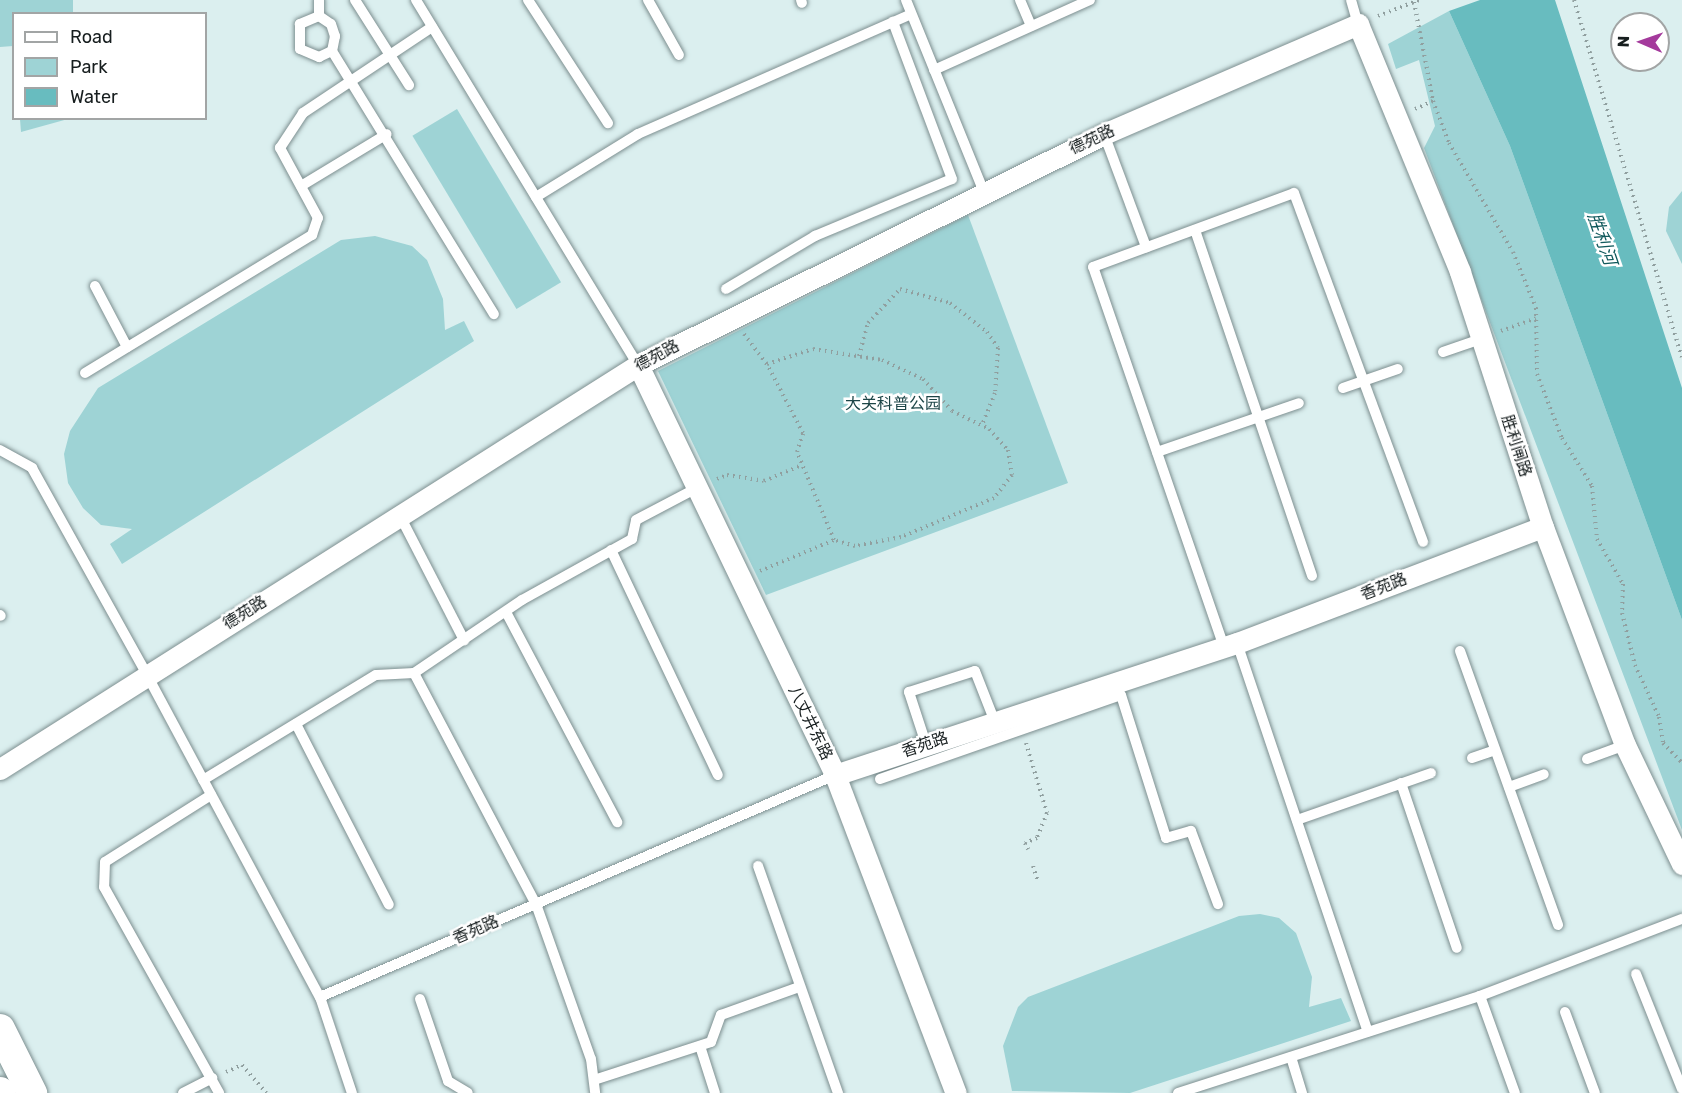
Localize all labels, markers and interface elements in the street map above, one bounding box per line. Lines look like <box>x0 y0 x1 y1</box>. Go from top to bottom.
legend <box>12 12 207 120</box>
north arrow <box>1610 12 1670 72</box>
text: Road <box>70 26 113 48</box>
text: N <box>1614 35 1633 48</box>
text: Park <box>70 56 107 78</box>
text: Water <box>70 86 118 108</box>
street label: 德苑路 <box>1066 121 1118 159</box>
water label: 胜利河 <box>1583 210 1621 268</box>
street label: 德苑路 <box>631 336 683 376</box>
park label: 大关科普公园 <box>845 394 941 414</box>
street label: 胜利闸路 <box>1497 413 1535 479</box>
street label: 香苑路 <box>1358 569 1410 605</box>
street label: 德苑路 <box>220 592 270 634</box>
street label: 八丈井东路 <box>784 683 836 763</box>
street label: 香苑路 <box>899 728 951 762</box>
street label: 香苑路 <box>450 912 502 948</box>

